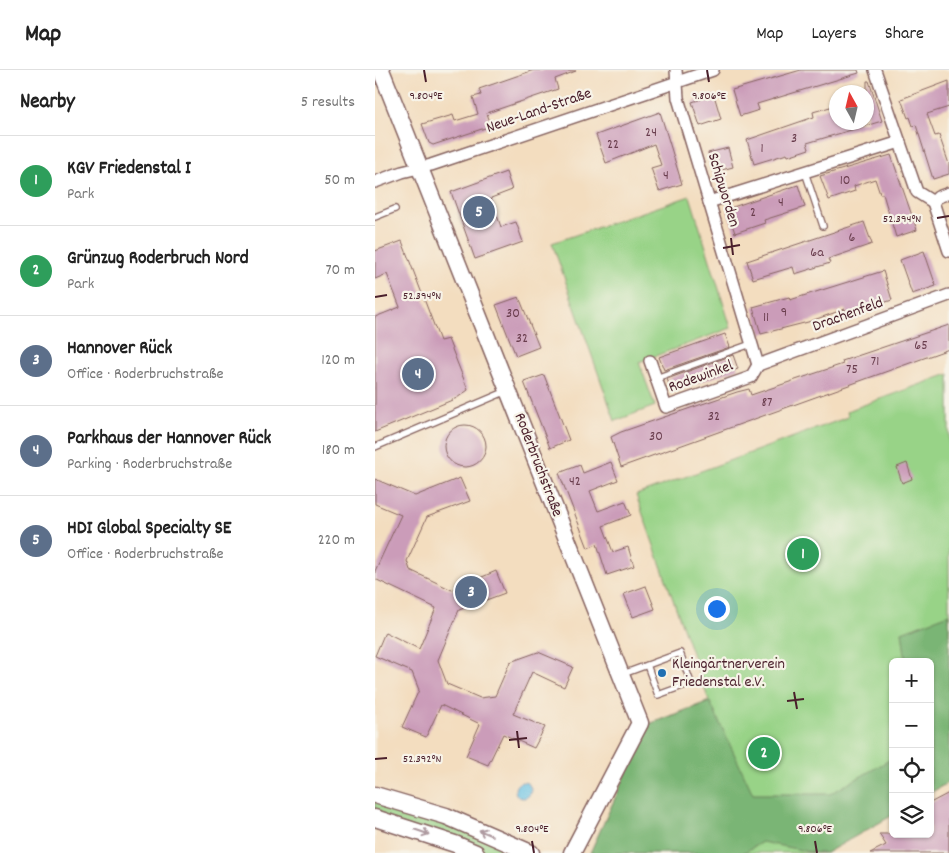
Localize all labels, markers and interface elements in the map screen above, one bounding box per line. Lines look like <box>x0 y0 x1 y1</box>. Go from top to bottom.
text: Map <box>25 18 61 52</box>
text: Map <box>756 22 783 47</box>
text: Layers <box>811 22 857 47</box>
text: Share <box>885 22 924 47</box>
street label: Neue-Land-Straße <box>483 82 595 140</box>
north arrow <box>829 85 874 130</box>
text: Nearby <box>20 88 75 118</box>
text: 9.804°E <box>409 88 443 105</box>
text: 9.806°E <box>692 88 727 105</box>
text: 5 results <box>301 91 355 114</box>
house number: 24 <box>645 123 657 143</box>
house number: 3 <box>791 129 797 149</box>
house number: 22 <box>607 135 619 155</box>
house number: 1 <box>760 139 764 159</box>
street label: Schipworden <box>701 150 745 230</box>
text: KGV Friedenstal I <box>67 156 191 183</box>
house number: 4 <box>663 166 669 186</box>
text: 1 <box>34 169 38 192</box>
text: 50 m <box>324 169 355 192</box>
house number: 10 <box>840 171 850 191</box>
text: Park <box>67 183 94 206</box>
pin: 5 <box>463 193 495 231</box>
house number: 4 <box>778 193 784 213</box>
house number: 2 <box>750 203 756 223</box>
text: 52.394°N <box>883 211 921 228</box>
house number: 6 <box>849 228 856 248</box>
house number: 6a <box>810 243 824 263</box>
text: Grünzug Roderbruch Nord <box>67 246 249 273</box>
text: 2 <box>33 259 40 282</box>
text: 70 m <box>325 259 355 282</box>
text: Park <box>67 273 94 296</box>
text: 52.394°N <box>403 288 441 305</box>
street label: Drachenfeld <box>809 292 887 338</box>
house number: 9 <box>781 303 787 323</box>
house number: 30 <box>506 304 520 324</box>
house number: 11 <box>763 308 769 328</box>
house number: 32 <box>516 329 528 349</box>
text: Hannover Rück <box>67 336 172 363</box>
house number: 65 <box>914 336 928 356</box>
text: 3 <box>32 349 40 372</box>
text: 120 m <box>321 349 355 372</box>
house number: 71 <box>871 352 879 372</box>
pin: 4 <box>402 355 434 393</box>
street label: Rodewinkel <box>665 355 737 399</box>
house number: 75 <box>846 360 858 380</box>
text: Office · Roderbruchstraße <box>67 363 224 386</box>
house number: 87 <box>762 393 772 413</box>
house number: 32 <box>708 407 720 427</box>
street label: Roderbruchstraße <box>508 410 568 520</box>
text: Parkhaus der Hannover Rück <box>67 426 271 453</box>
house number: 30 <box>649 427 663 447</box>
text: 4 <box>33 439 39 462</box>
text: 180 m <box>322 439 355 462</box>
text: Parking · Roderbruchstraße <box>67 453 232 476</box>
house number: 42 <box>569 472 581 492</box>
text: HDI Global Specialty SE <box>67 516 231 543</box>
text: 5 <box>32 529 40 552</box>
text: 220 m <box>318 529 355 552</box>
pin: 1 <box>787 535 819 573</box>
text: Office · Roderbruchstraße <box>67 543 224 566</box>
pin: 3 <box>455 573 487 611</box>
your location <box>704 596 730 622</box>
place label: Kleingärtnerverein Friedenstal e.V. <box>672 653 785 694</box>
map controls <box>889 658 934 838</box>
button: + <box>889 658 934 703</box>
marker: Kleingärtnerverein Friedenstal e.V. <box>656 667 668 679</box>
button: − <box>889 703 934 748</box>
pin: 2 <box>748 734 780 772</box>
button: locate <box>889 748 934 793</box>
text: 52.392°N <box>403 751 441 768</box>
button: layers <box>889 793 934 838</box>
text: 9.804°E <box>515 821 549 838</box>
text: 9.806°E <box>798 821 833 838</box>
one-way arrow <box>479 827 494 837</box>
one-way arrow <box>413 828 429 837</box>

